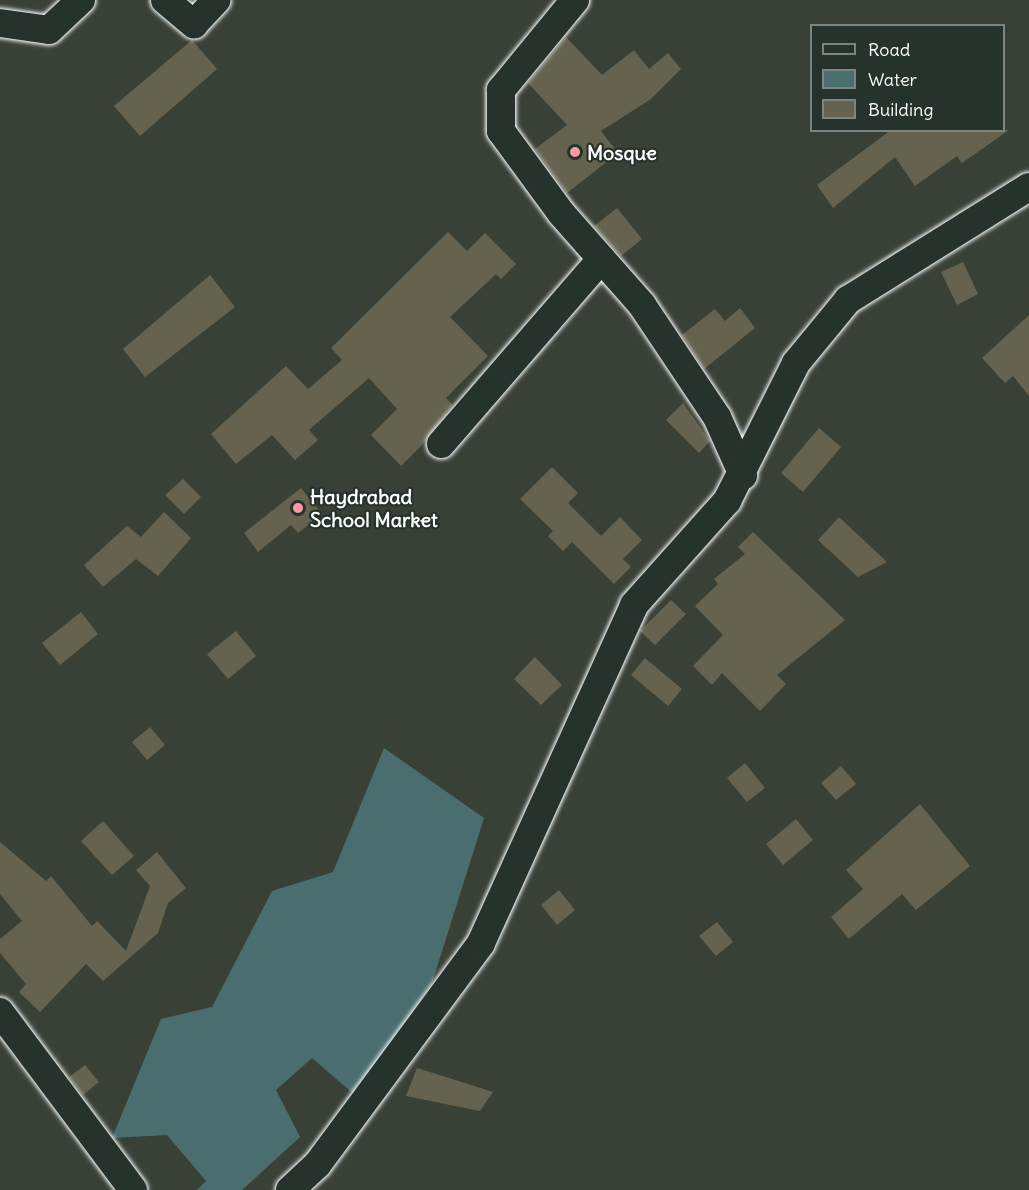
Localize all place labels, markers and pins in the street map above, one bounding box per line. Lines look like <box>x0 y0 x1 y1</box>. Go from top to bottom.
place label: Mosque <box>587 140 657 164</box>
marker: Mosque <box>568 145 582 159</box>
place label: Haydrabad School Market <box>310 484 438 531</box>
marker: Haydrabad School Market <box>291 501 305 515</box>

